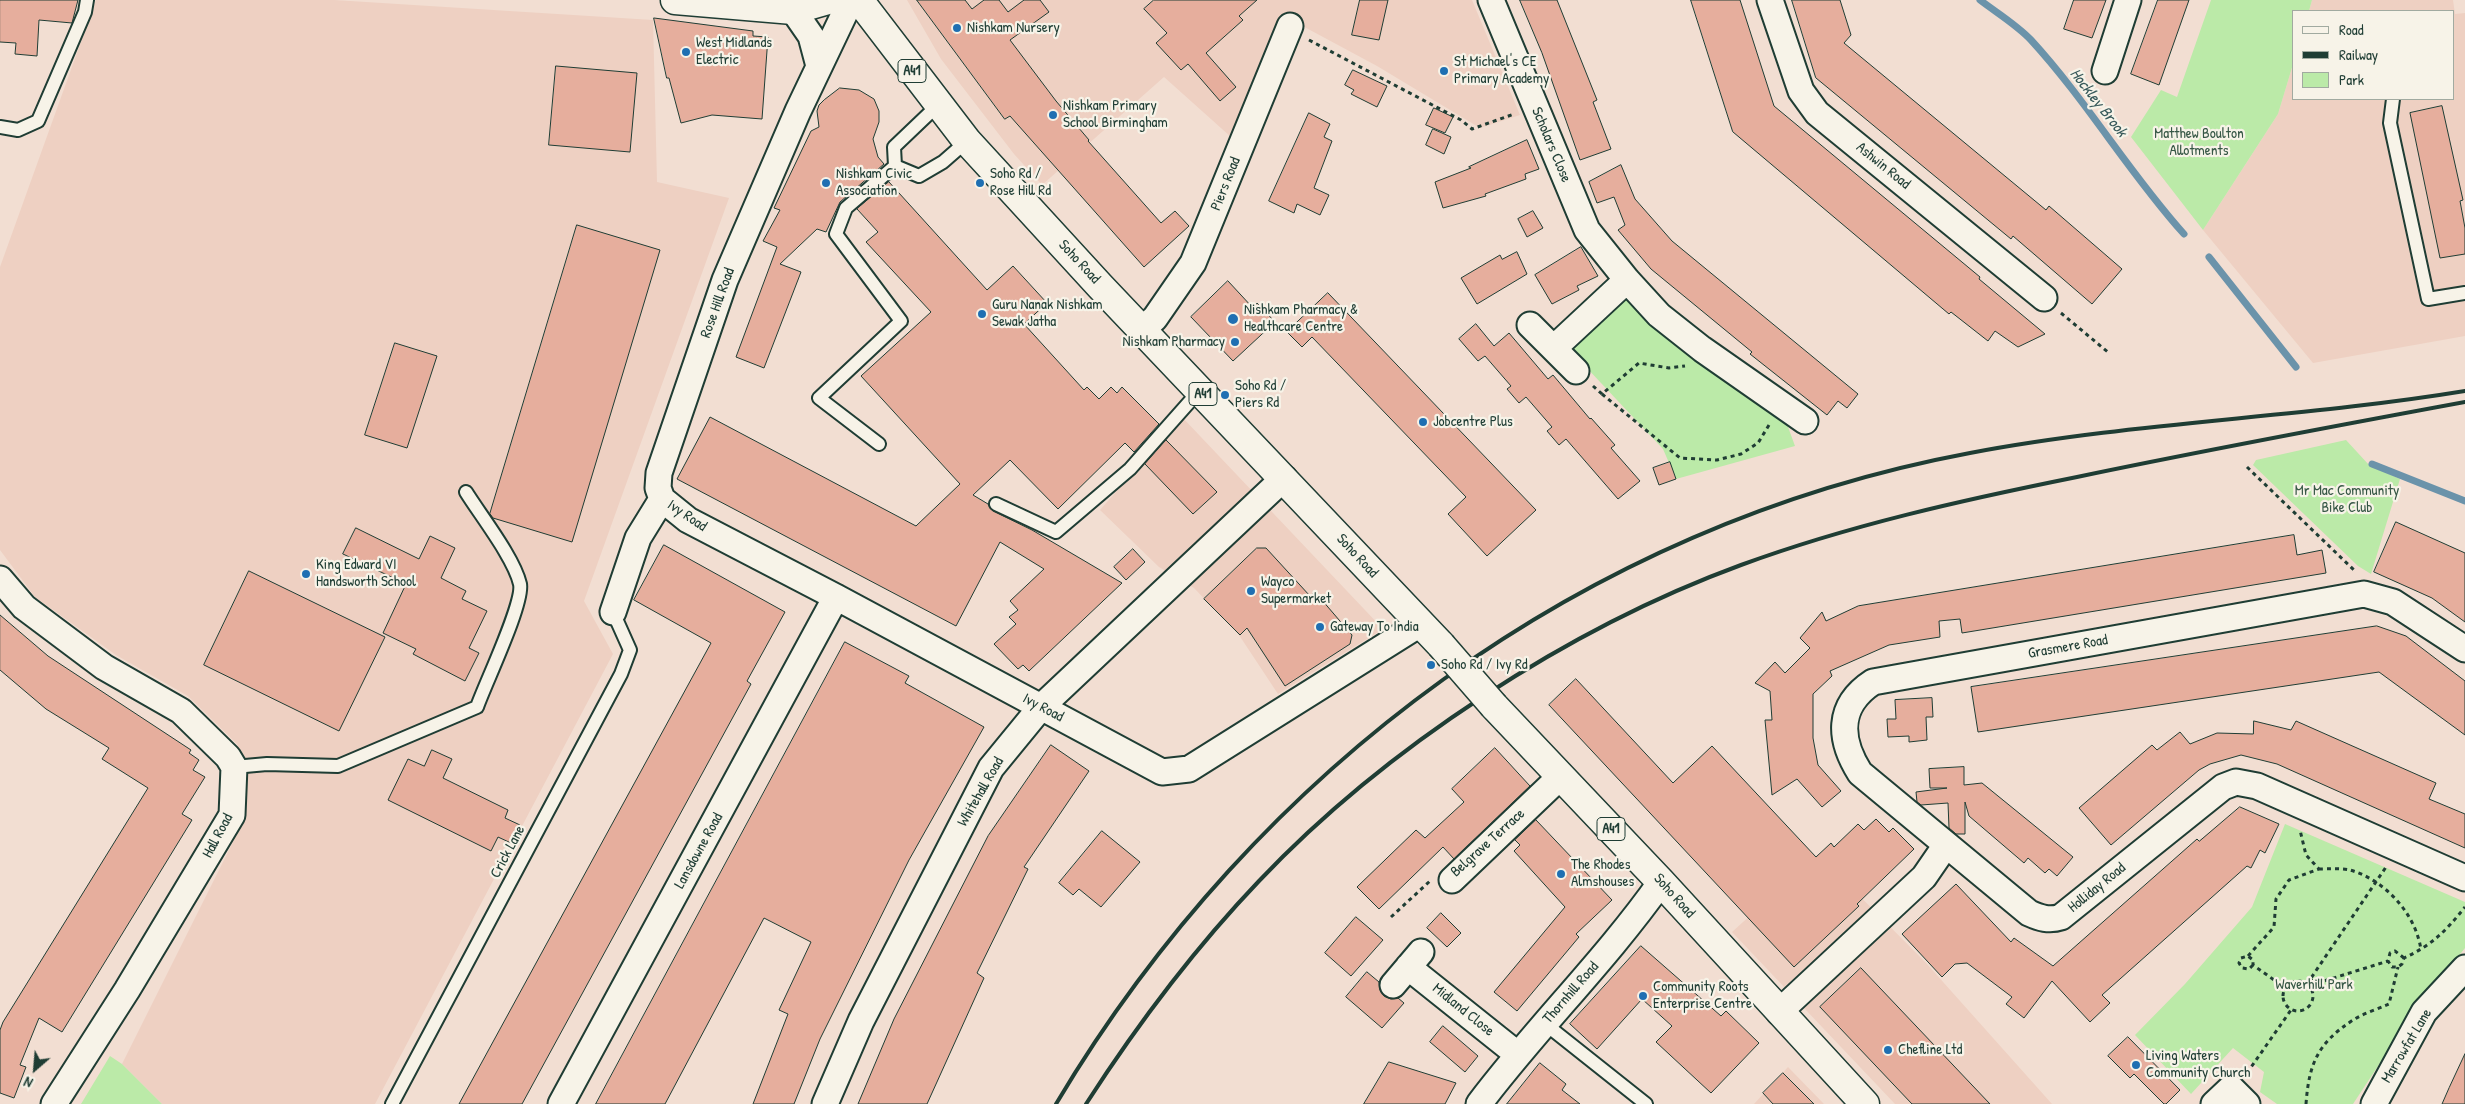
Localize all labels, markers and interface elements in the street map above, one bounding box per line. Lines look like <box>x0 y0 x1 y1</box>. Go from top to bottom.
legend <box>2292 10 2455 100</box>
place label: Nishkam Nursery <box>967 19 1060 37</box>
text: Road <box>2339 19 2364 40</box>
marker: Nishkam Nursery <box>951 22 963 34</box>
place label: West Midlands Electric <box>696 34 772 69</box>
text: Railway <box>2339 44 2378 65</box>
marker: West Midlands Electric <box>680 46 692 58</box>
place label: St Michael's CE Primary Academy <box>1454 53 1549 88</box>
road number: A41 <box>898 59 926 82</box>
marker: St Michael's CE Primary Academy <box>1438 65 1450 77</box>
water label: Hockley Brook <box>2065 65 2131 141</box>
text: Park <box>2339 69 2364 90</box>
place label: Nishkam Primary School Birmingham <box>1063 97 1168 132</box>
street label: Scholars Close <box>1527 105 1575 185</box>
marker: Nishkam Primary School Birmingham <box>1047 109 1059 121</box>
park label: Matthew Boulton Allotments <box>2154 125 2244 160</box>
street label: Ashwin Road <box>1852 139 1914 193</box>
street label: Piers Road <box>1207 155 1245 213</box>
place label: Nishkam Civic Association <box>836 165 912 200</box>
place label: Soho Rd / Rose Hill Rd <box>990 165 1051 200</box>
marker: Nishkam Civic Association <box>820 177 832 189</box>
marker: Soho Rd / Rose Hill Rd <box>974 177 986 189</box>
street label: Soho Road <box>1054 236 1104 288</box>
street label: Rose Hill Road <box>697 266 739 340</box>
place label: Guru Nanak Nishkam Sewak Jatha <box>992 296 1102 331</box>
place label: Nishkam Pharmacy & Healthcare Centre <box>1244 301 1358 336</box>
marker: Guru Nanak Nishkam Sewak Jatha <box>976 308 988 320</box>
marker: Nishkam Pharmacy & Healthcare Centre <box>1226 312 1240 326</box>
place label: Nishkam Pharmacy <box>1122 333 1225 351</box>
marker: Nishkam Pharmacy <box>1229 336 1241 348</box>
place label: Soho Rd / Piers Rd <box>1235 377 1286 412</box>
road number: A41 <box>1189 382 1217 406</box>
marker: Soho Rd / Piers Rd <box>1219 389 1231 401</box>
place label: Jobcentre Plus <box>1433 413 1513 431</box>
marker: Jobcentre Plus <box>1417 416 1429 428</box>
park label: Mr Mac Community Bike Club <box>2295 482 2399 517</box>
street label: Ivy Road <box>664 496 710 536</box>
street label: Soho Road <box>1332 530 1382 582</box>
place label: King Edward VI Handsworth School <box>316 556 416 591</box>
marker: King Edward VI Handsworth School <box>300 568 312 580</box>
place label: Wayco Supermarket <box>1261 573 1331 608</box>
marker: Wayco Supermarket <box>1245 585 1257 597</box>
place label: Gateway To India <box>1330 618 1419 636</box>
marker: Gateway To India <box>1314 621 1326 633</box>
street label: Grasmere Road <box>2027 631 2109 663</box>
place label: Soho Rd / Ivy Rd <box>1441 656 1528 674</box>
marker: Soho Rd / Ivy Rd <box>1425 659 1437 671</box>
street label: Ivy Road <box>1019 690 1067 726</box>
street label: Whitehall Road <box>954 754 1008 830</box>
street label: Belgrave Terrace <box>1447 805 1529 881</box>
street label: Lansdowne Road <box>671 810 727 892</box>
street label: Hall Road <box>199 811 237 861</box>
road number: A41 <box>1597 818 1625 841</box>
street label: Crick Lane <box>487 823 529 881</box>
place label: The Rhodes Almshouses <box>1571 856 1634 891</box>
street label: Holliday Road <box>2065 859 2129 917</box>
marker: The Rhodes Almshouses <box>1555 868 1567 880</box>
street label: Soho Road <box>1649 870 1699 922</box>
street label: Thornhill Road <box>1539 958 1603 1028</box>
park label: Waverhill Park <box>2275 976 2353 994</box>
place label: Community Roots Enterprise Centre <box>1653 978 1752 1013</box>
street label: Midland Close <box>1429 980 1497 1040</box>
marker: Community Roots Enterprise Centre <box>1637 990 1649 1002</box>
street label: Marrowfat Lane <box>2378 1006 2436 1086</box>
place label: Chefline Ltd <box>1898 1041 1962 1059</box>
north arrow <box>10 1044 60 1094</box>
marker: Chefline Ltd <box>1882 1044 1894 1056</box>
place label: Living Waters Community Church <box>2146 1047 2250 1082</box>
marker: Living Waters Community Church <box>2130 1059 2142 1071</box>
text: N <box>20 1073 36 1093</box>

